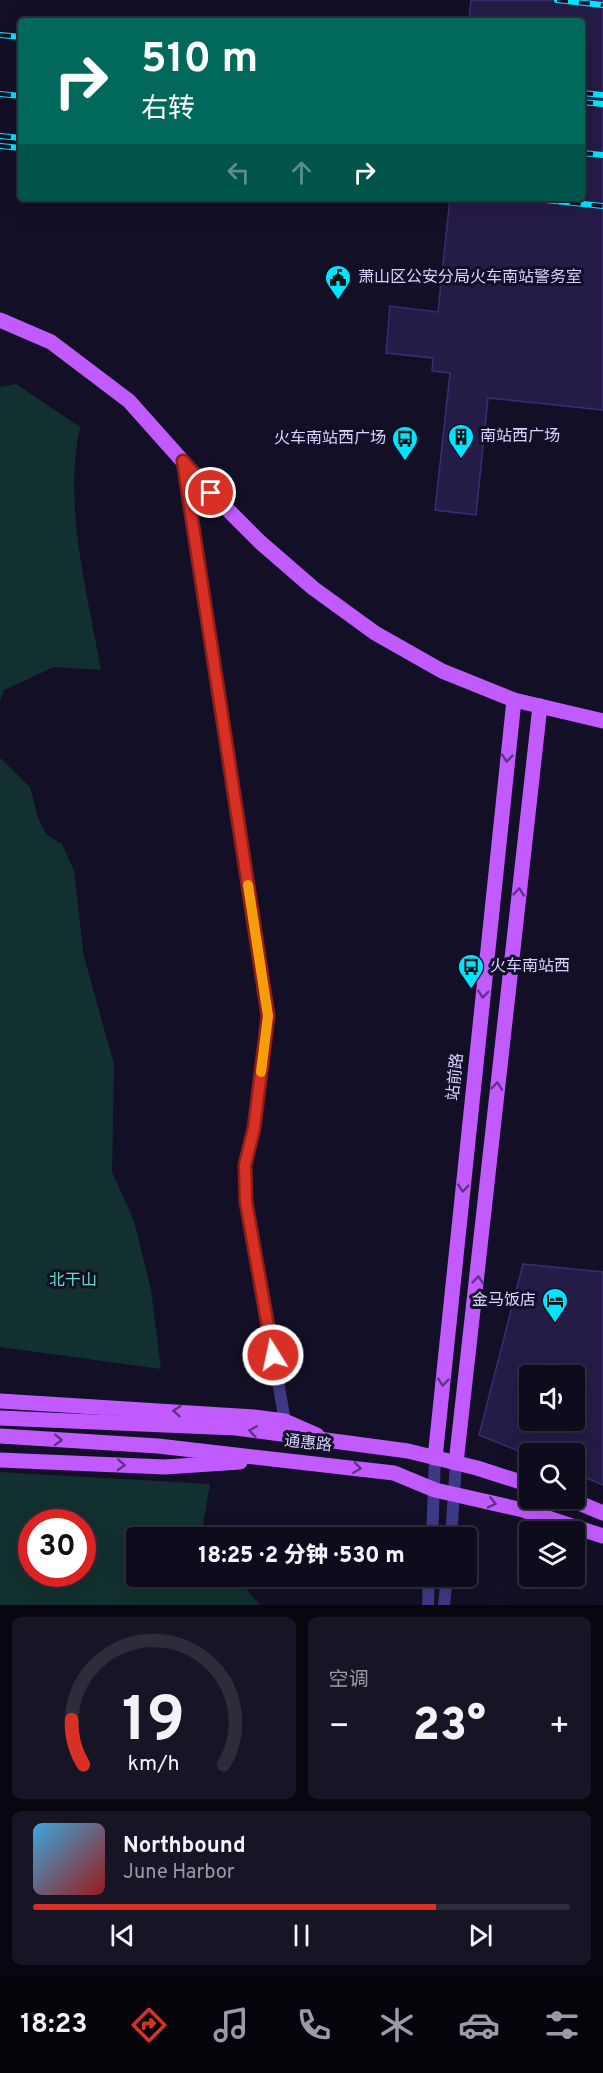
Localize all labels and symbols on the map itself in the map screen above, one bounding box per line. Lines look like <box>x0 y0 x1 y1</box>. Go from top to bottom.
public building icon: 萧山区公安分局火车南站警务室 <box>323 263 353 301</box>
place label: 萧山区公安分局火车南站警务室 <box>358 268 582 288</box>
building icon: 南站西广场 <box>446 422 476 460</box>
bus stop icon: 火车南站西广场 <box>390 424 420 462</box>
place label: 南站西广场 <box>480 427 560 447</box>
place label: 火车南站西广场 <box>274 429 386 449</box>
pin <box>185 467 236 518</box>
one-way arrow <box>502 753 514 762</box>
one-way arrow <box>512 888 525 897</box>
bus stop icon: 火车南站西 <box>456 952 486 990</box>
place label: 火车南站西 <box>490 957 570 977</box>
one-way arrow <box>477 989 490 998</box>
street label: 站前路 <box>444 1052 468 1102</box>
one-way arrow <box>491 1081 503 1091</box>
one-way arrow <box>457 1183 470 1192</box>
park label: 北干山 <box>49 1271 97 1291</box>
one-way arrow <box>471 1275 484 1285</box>
hotel icon: 金马饭店 <box>540 1286 570 1324</box>
place label: 金马饭店 <box>472 1291 536 1311</box>
position arrow <box>241 1323 305 1387</box>
one-way arrow <box>437 1377 450 1386</box>
one-way arrow <box>173 1404 182 1417</box>
one-way arrow <box>248 1425 258 1437</box>
street label: 通惠路 <box>283 1432 333 1456</box>
one-way arrow <box>54 1433 63 1446</box>
one-way arrow <box>117 1459 126 1472</box>
one-way arrow <box>352 1461 362 1473</box>
one-way arrow <box>487 1496 497 1509</box>
speed limit sign: 30 <box>18 1509 96 1587</box>

